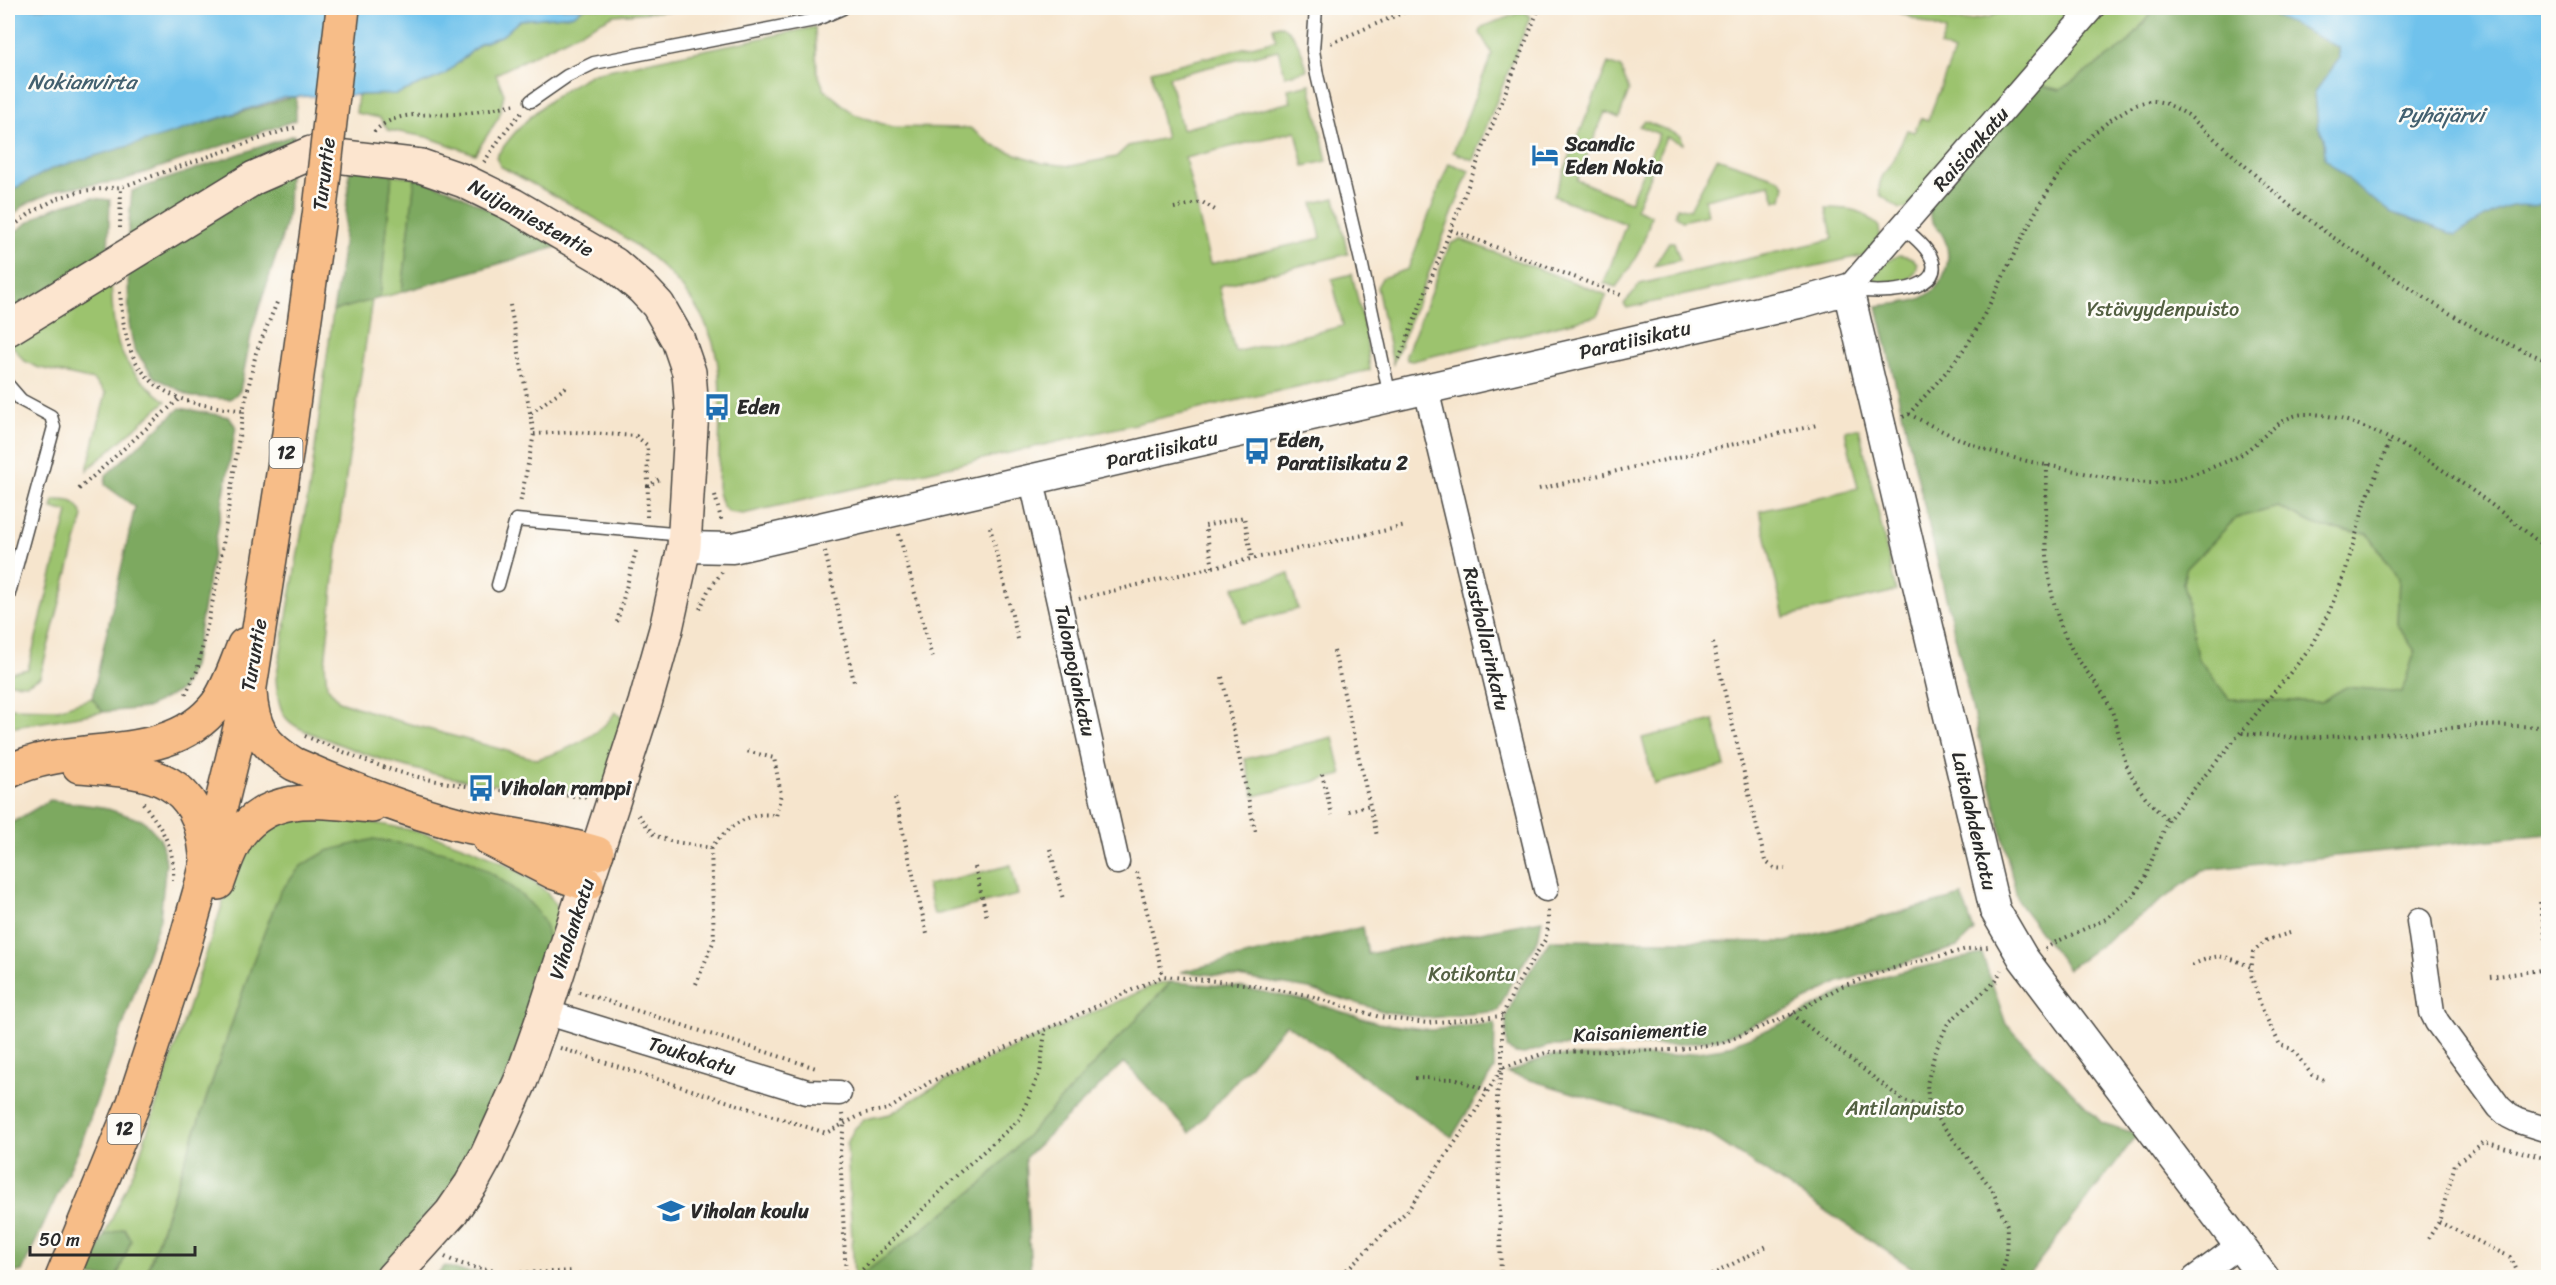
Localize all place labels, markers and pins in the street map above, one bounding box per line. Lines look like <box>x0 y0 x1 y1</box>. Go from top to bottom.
place label: Scandic Eden Nokia <box>1564 127 1663 185</box>
hotel icon: Scandic Eden Nokia <box>1530 140 1560 170</box>
place label: Eden <box>737 390 780 425</box>
bus stop icon: Eden <box>702 392 732 422</box>
place label: Eden, Paratiisikatu 2 <box>1277 423 1408 481</box>
bus stop icon: Eden, Paratiisikatu 2 <box>1242 436 1272 466</box>
place label: Viholan ramppi <box>501 771 633 806</box>
bus stop icon: Viholan ramppi <box>466 773 496 803</box>
place label: Viholan koulu <box>691 1194 809 1229</box>
school or university icon: Viholan koulu <box>656 1196 686 1226</box>

